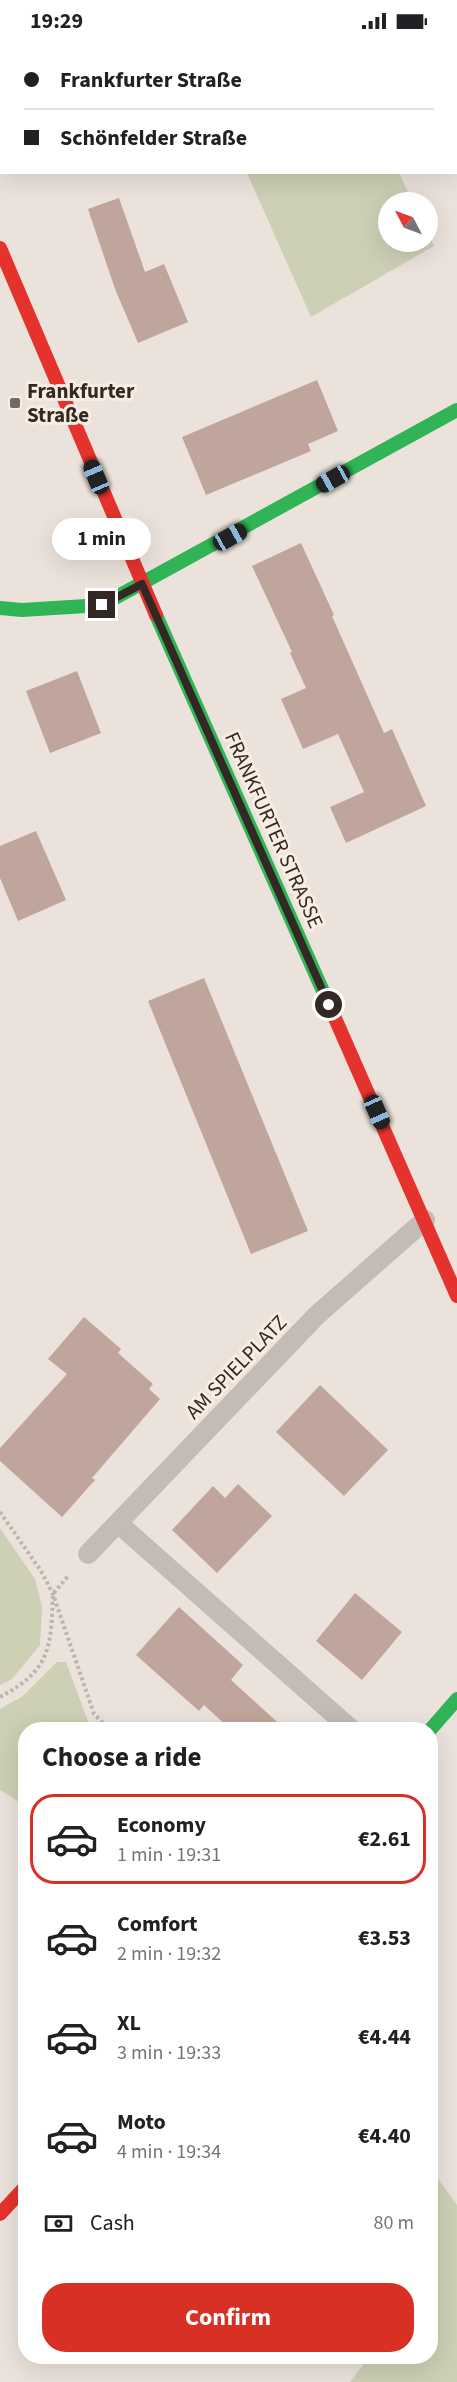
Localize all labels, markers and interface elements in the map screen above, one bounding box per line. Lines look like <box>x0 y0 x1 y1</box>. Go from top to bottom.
text: 19:29 <box>30 5 83 37</box>
text: Frankfurter Straße <box>60 64 242 96</box>
text: Schönfelder Straße <box>60 122 247 154</box>
north arrow <box>378 192 438 252</box>
map controls <box>378 192 438 252</box>
place label: Frankfurter Straße <box>27 376 135 430</box>
marker: Frankfurter Straße <box>8 396 22 410</box>
car <box>81 457 111 497</box>
car <box>313 462 353 496</box>
callout: 1 min <box>52 518 152 560</box>
car <box>210 520 250 554</box>
text: 1 min <box>77 525 126 553</box>
route end <box>88 591 115 618</box>
street label: FRANKFURTER STRASSE <box>217 727 331 933</box>
route start <box>315 991 342 1018</box>
car <box>361 1092 393 1132</box>
street label: AM SPIELPLATZ <box>178 1308 294 1426</box>
text: Choose a ride <box>42 1738 202 1777</box>
text: Economy <box>117 1809 206 1841</box>
icon: car <box>45 1812 99 1866</box>
text: €2.61 <box>358 1823 411 1855</box>
text: 1 min · 19:31 <box>117 1841 221 1869</box>
text: Comfort <box>117 1908 198 1940</box>
icon: car <box>45 1911 99 1965</box>
text: €3.53 <box>358 1922 411 1954</box>
text: 2 min · 19:32 <box>117 1940 221 1968</box>
text: XL <box>117 2007 141 2039</box>
icon: car <box>45 2010 99 2064</box>
text: €4.44 <box>358 2021 411 2053</box>
text: 3 min · 19:33 <box>117 2039 221 2067</box>
text: Moto <box>117 2106 166 2138</box>
icon: car <box>45 2109 99 2163</box>
text: €4.40 <box>358 2120 411 2152</box>
text: 4 min · 19:34 <box>117 2138 221 2166</box>
icon: cash <box>42 2207 75 2240</box>
text: Cash <box>90 2207 135 2239</box>
text: 80 m <box>374 2209 414 2237</box>
button: Confirm <box>42 2283 414 2352</box>

